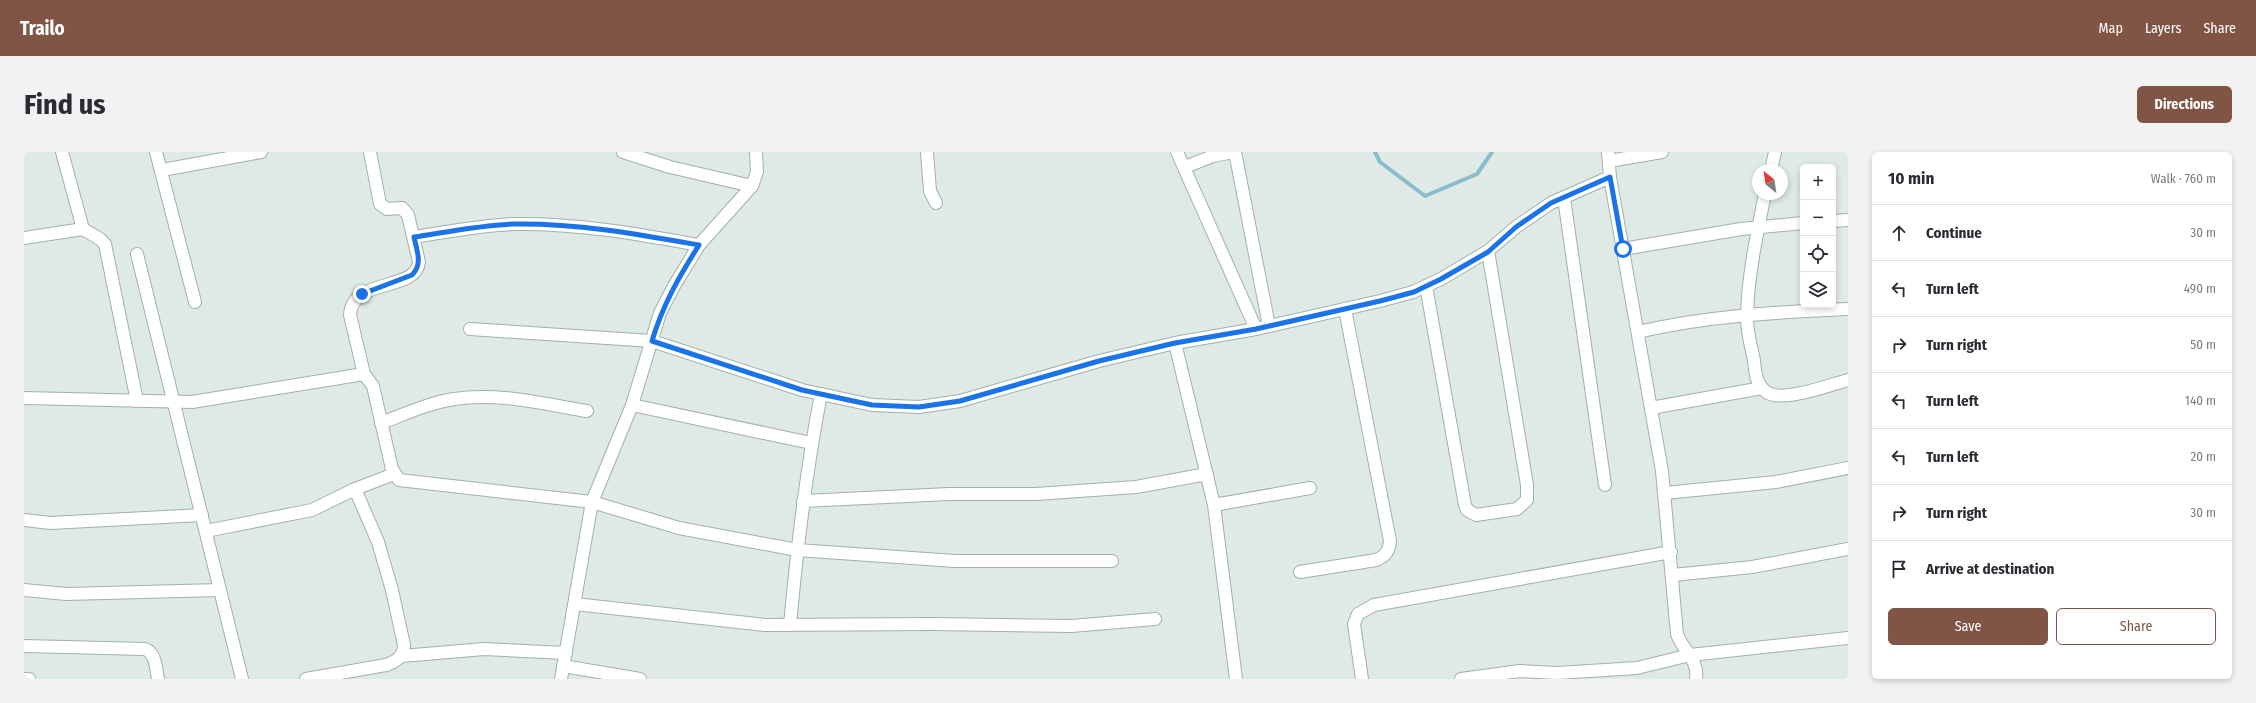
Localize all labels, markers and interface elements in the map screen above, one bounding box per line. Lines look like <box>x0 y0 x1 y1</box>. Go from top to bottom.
text: Trailo <box>20 17 65 40</box>
text: Map <box>2099 20 2123 37</box>
text: Layers <box>2145 20 2181 37</box>
text: Share <box>2203 20 2236 37</box>
button: Directions <box>2137 86 2232 123</box>
text: Find us <box>24 88 106 121</box>
north arrow <box>1752 164 1788 200</box>
map controls <box>1800 164 1836 308</box>
button: + <box>1800 164 1836 200</box>
text: 10 min <box>1888 168 1934 189</box>
text: Walk · 760 m <box>2151 171 2216 186</box>
button: − <box>1800 200 1836 236</box>
icon: ahead <box>1888 222 1910 244</box>
text: Continue <box>1926 224 1982 242</box>
text: 30 m <box>2190 225 2216 240</box>
button: locate <box>1800 236 1836 272</box>
route start <box>1614 240 1632 258</box>
button: layers <box>1800 272 1836 308</box>
icon: left <box>1888 278 1910 300</box>
text: Turn left <box>1926 280 1979 298</box>
text: 490 m <box>2184 281 2216 296</box>
route end <box>353 285 371 303</box>
icon: right <box>1888 334 1910 356</box>
text: Turn right <box>1926 336 1987 354</box>
text: 50 m <box>2190 337 2216 352</box>
icon: left <box>1888 390 1910 412</box>
text: Turn left <box>1926 392 1979 410</box>
text: 140 m <box>2185 393 2216 408</box>
icon: left <box>1888 446 1910 468</box>
text: Turn left <box>1926 448 1979 466</box>
text: 20 m <box>2190 449 2216 464</box>
icon: right <box>1888 502 1910 524</box>
text: Turn right <box>1926 504 1987 522</box>
text: 30 m <box>2190 505 2216 520</box>
icon: arrive <box>1888 558 1910 580</box>
text: Arrive at destination <box>1926 560 2054 578</box>
button: Save <box>1888 608 2048 645</box>
button: Share <box>2056 608 2216 645</box>

